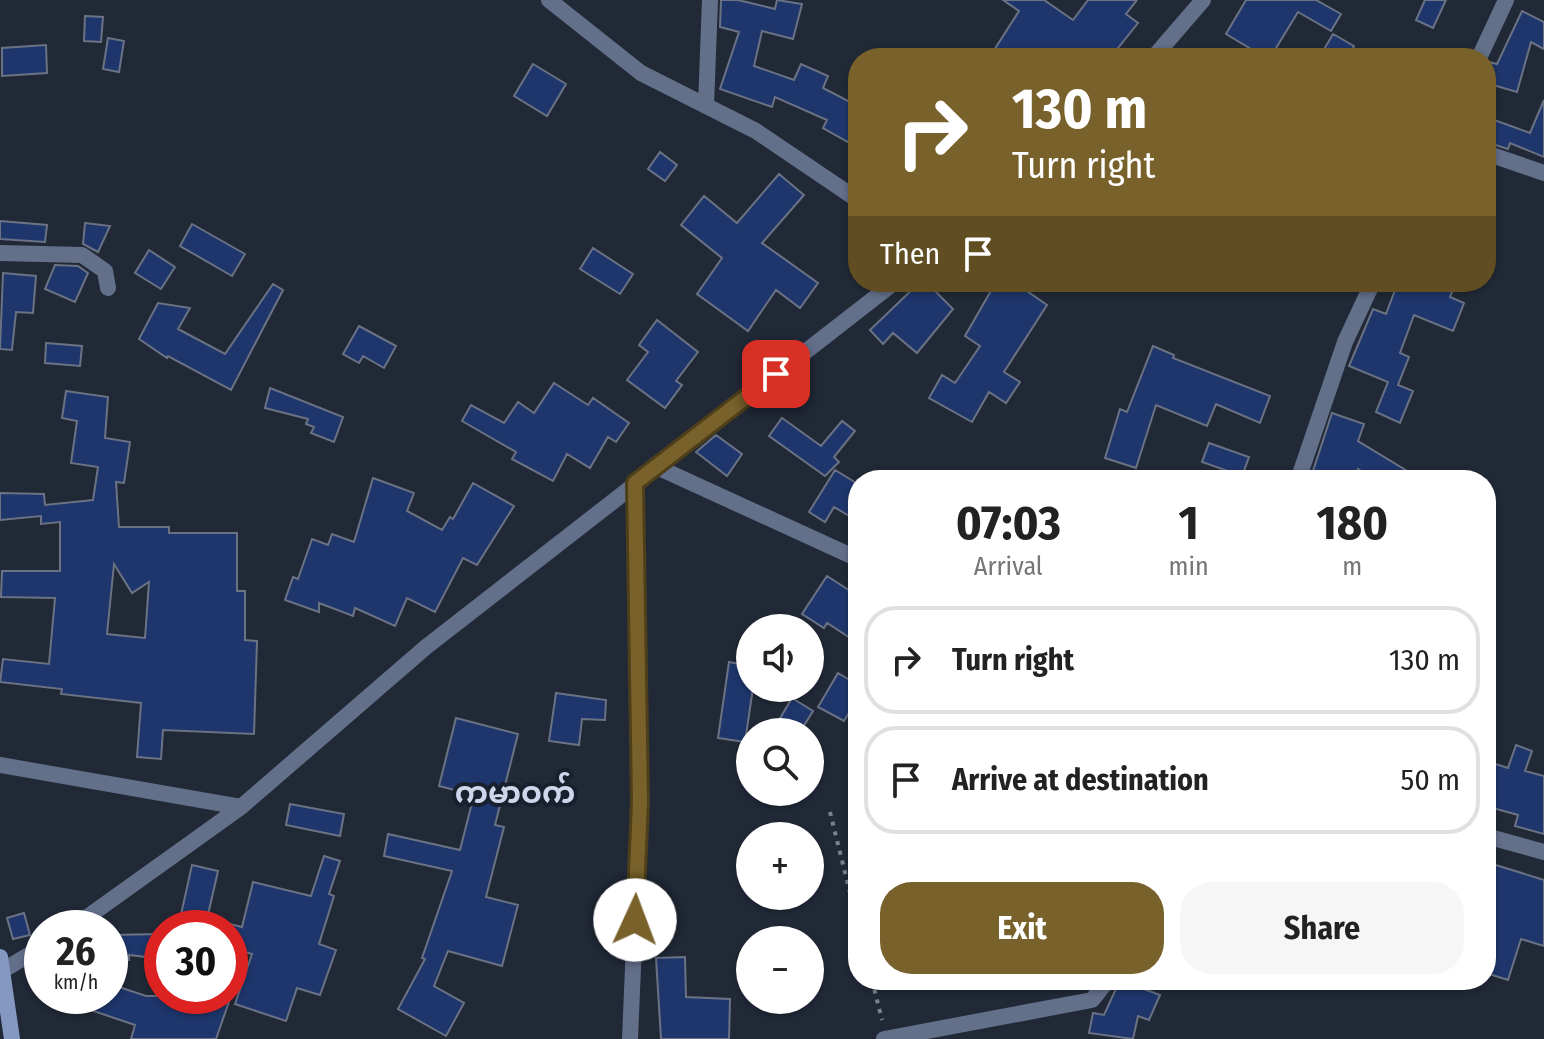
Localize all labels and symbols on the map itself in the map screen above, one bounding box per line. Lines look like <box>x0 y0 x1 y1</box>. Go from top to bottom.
pin <box>742 340 810 408</box>
district label: ကမာဝက် <box>455 772 575 811</box>
position arrow <box>593 878 677 962</box>
speed limit sign: 30 <box>144 910 248 1014</box>

